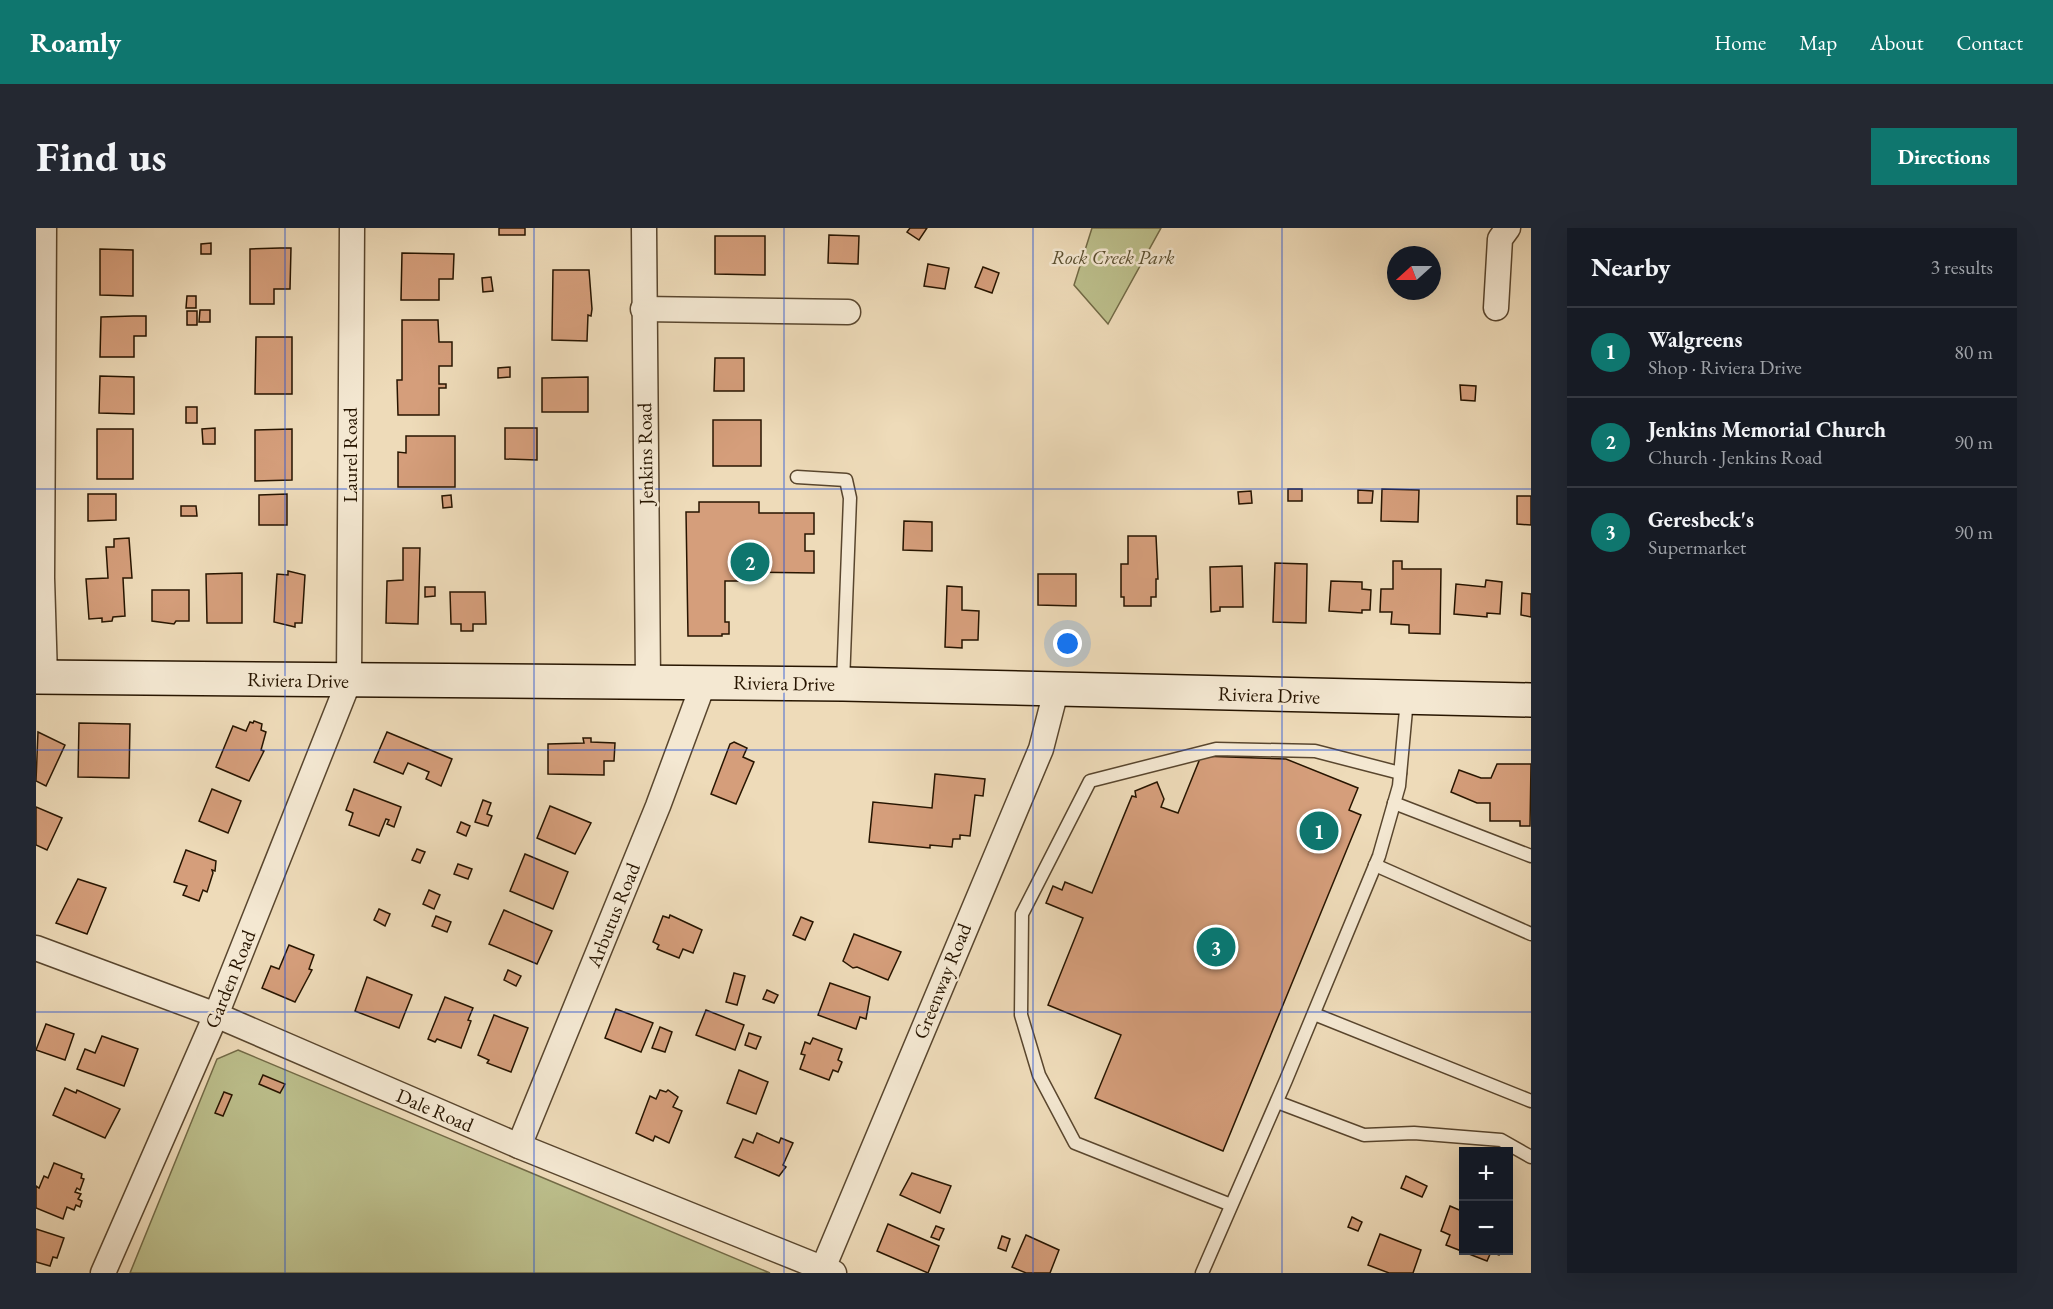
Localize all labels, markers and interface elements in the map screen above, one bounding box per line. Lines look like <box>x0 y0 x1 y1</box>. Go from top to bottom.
text: Roamly <box>30 24 121 60</box>
text: Home <box>1714 29 1766 56</box>
text: Map <box>1799 29 1837 56</box>
text: About <box>1870 29 1923 56</box>
text: Contact <box>1956 29 2023 56</box>
button: Directions <box>1871 128 2017 185</box>
text: Find us <box>36 129 167 184</box>
park label: Rock Creek Park <box>1051 244 1175 270</box>
north arrow <box>1387 246 1441 300</box>
text: Nearby <box>1591 250 1671 284</box>
text: 3 results <box>1930 254 1993 280</box>
text: Walgreens <box>1648 325 1742 354</box>
text: 1 <box>1605 339 1616 365</box>
text: 80 m <box>1954 339 1993 365</box>
text: Shop · Riviera Drive <box>1648 354 1802 380</box>
street label: Jenkins Road <box>631 402 659 507</box>
street label: Laurel Road <box>337 406 363 503</box>
text: Jenkins Memorial Church <box>1648 415 1886 444</box>
text: 2 <box>1605 429 1616 455</box>
text: 90 m <box>1954 429 1993 455</box>
text: Church · Jenkins Road <box>1648 444 1822 470</box>
text: Geresbeck's <box>1648 505 1754 534</box>
text: 3 <box>1605 519 1616 545</box>
text: 90 m <box>1954 519 1993 545</box>
text: Supermarket <box>1648 534 1746 560</box>
pin: 2 <box>730 540 770 584</box>
your location <box>1053 629 1082 658</box>
street label: Riviera Drive <box>247 666 349 694</box>
street label: Riviera Drive <box>733 669 835 697</box>
street label: Riviera Drive <box>1218 680 1321 710</box>
pin: 1 <box>1300 808 1338 854</box>
street label: Arbutus Road <box>580 858 646 972</box>
street label: Greenway Road <box>907 919 977 1043</box>
pin: 3 <box>1196 924 1236 970</box>
street label: Garden Road <box>199 925 262 1032</box>
street label: Dale Road <box>392 1082 478 1138</box>
map controls <box>1459 1147 1513 1255</box>
button: + <box>1459 1147 1513 1201</box>
button: − <box>1459 1201 1513 1255</box>

